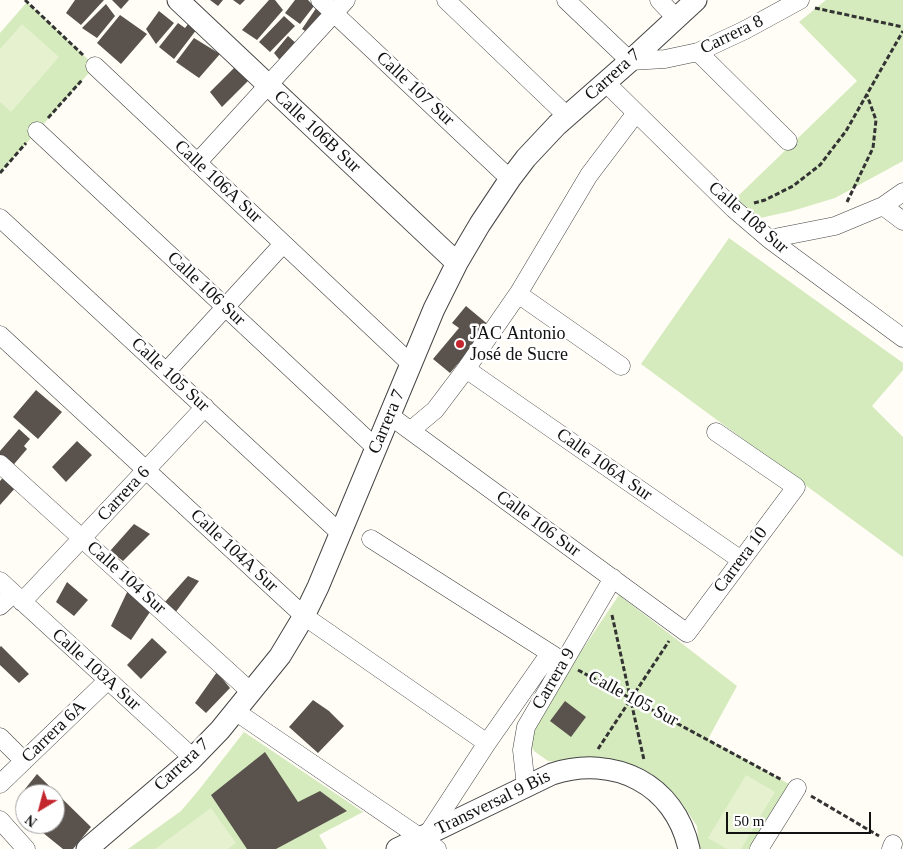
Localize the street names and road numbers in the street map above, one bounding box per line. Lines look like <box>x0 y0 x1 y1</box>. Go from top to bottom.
street label: Carrera 8 <box>697 11 767 59</box>
street label: Carrera 7 <box>581 44 645 106</box>
street label: Calle 107 Sur <box>371 47 459 131</box>
street label: Calle 106B Sur <box>269 86 365 178</box>
street label: Calle 106A Sur <box>170 136 266 228</box>
street label: Calle 108 Sur <box>704 177 792 259</box>
street label: Calle 106 Sur <box>162 247 250 331</box>
street label: Calle 105 Sur <box>126 333 214 417</box>
street label: Carrera 7 <box>364 387 410 457</box>
street label: Calle 106A Sur <box>552 424 656 506</box>
street label: Carrera 6 <box>93 462 155 526</box>
street label: Calle 106 Sur <box>492 486 584 562</box>
street label: Calle 104A Sur <box>186 505 282 597</box>
street label: Carrera 10 <box>709 523 773 597</box>
street label: Calle 104 Sur <box>82 537 170 619</box>
street label: Calle 103A Sur <box>47 625 145 715</box>
street label: Carrera 9 <box>528 644 580 714</box>
street label: Calle 105 Sur <box>584 666 682 732</box>
street label: Carrera 6A <box>18 696 90 768</box>
street label: Carrera 7 <box>150 734 214 796</box>
street label: Transversal 9 Bis <box>432 766 554 840</box>

